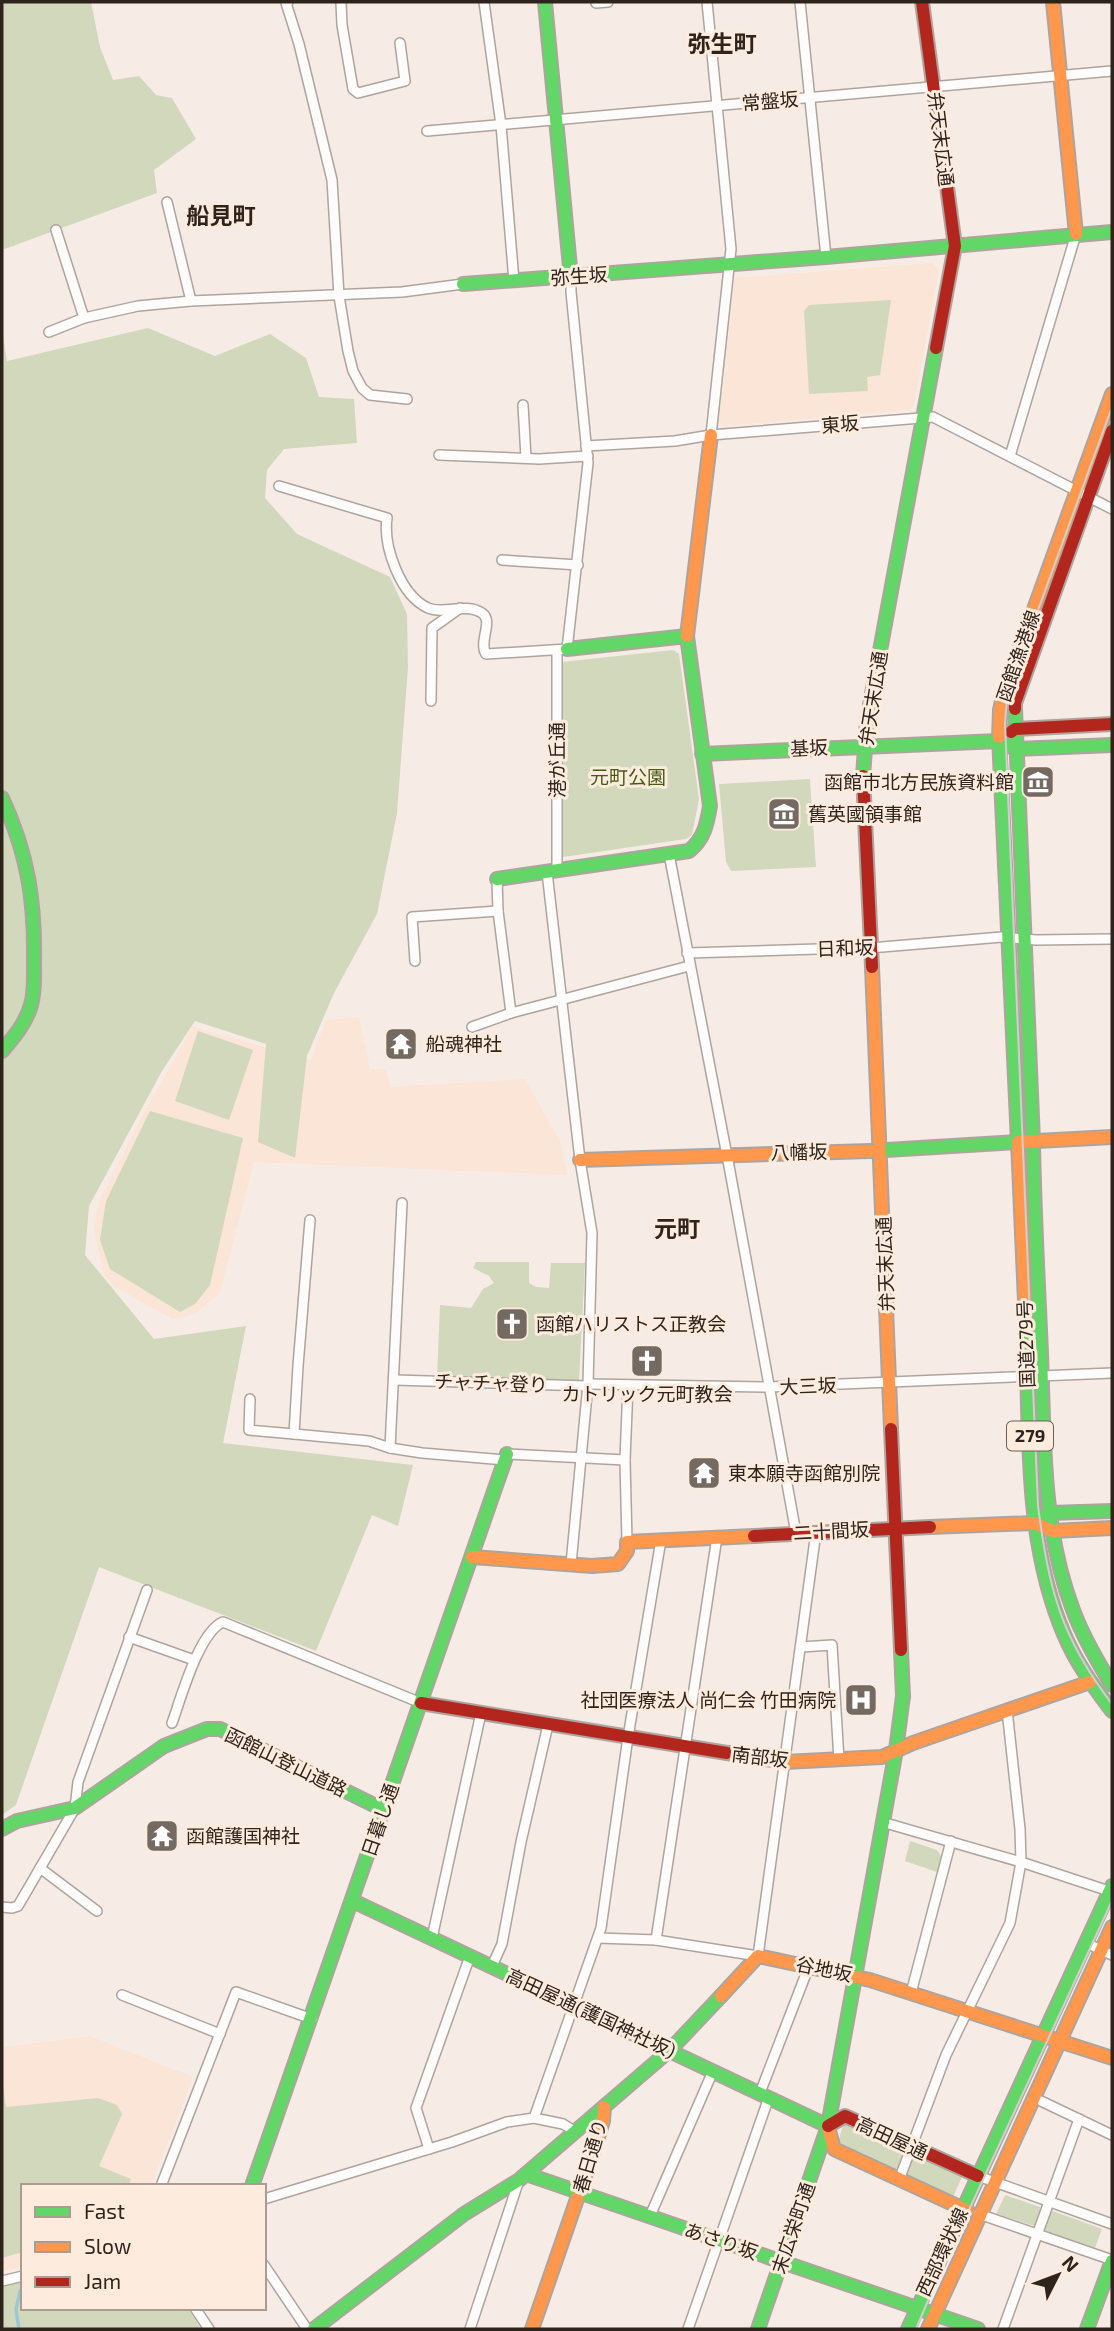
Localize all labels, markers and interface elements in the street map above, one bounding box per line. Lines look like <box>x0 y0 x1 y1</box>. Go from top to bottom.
district label: 弥生町 <box>688 29 757 57</box>
street label: 常盤坂 <box>741 87 799 114</box>
street label: 弁天末広通 <box>924 90 959 187</box>
district label: 船見町 <box>187 201 256 229</box>
street label: 弥生坂 <box>550 262 608 289</box>
street label: 東坂 <box>820 410 860 437</box>
street label: 函館漁港線 <box>991 607 1044 705</box>
street label: 弁天末広通 <box>854 649 891 747</box>
street label: 港が丘通 <box>545 722 568 798</box>
street label: 基坂 <box>789 735 829 760</box>
museum icon: 函館市北方民族資料館 <box>1019 763 1057 801</box>
park label: 元町公園 <box>590 765 666 788</box>
place label: 函館市北方民族資料館 <box>824 770 1014 793</box>
museum icon: 舊英國領事館 <box>765 795 803 833</box>
place label: 舊英國領事館 <box>808 802 922 825</box>
street label: 日和坂 <box>816 935 874 960</box>
temple icon: 船魂神社 <box>382 1025 420 1063</box>
place label: 船魂神社 <box>426 1032 502 1055</box>
street label: 八幡坂 <box>770 1140 828 1163</box>
district label: 元町 <box>654 1214 700 1242</box>
street label: 弁天末広通 <box>871 1216 898 1312</box>
street label: 国道279号 <box>1012 1300 1039 1389</box>
church icon: 函館ハリストス正教会 <box>493 1305 531 1343</box>
place label: 函館ハリストス正教会 <box>536 1312 726 1335</box>
church icon: カトリック元町教会 <box>628 1342 666 1380</box>
street label: チャチャ登り <box>434 1369 548 1396</box>
street label: 大三坂 <box>779 1373 837 1398</box>
place label: カトリック元町教会 <box>561 1382 733 1405</box>
road number: 279 <box>1007 1422 1053 1450</box>
temple icon: 東本願寺函館別院 <box>685 1454 723 1492</box>
place label: 東本願寺函館別院 <box>728 1461 880 1484</box>
street label: 二十間坂 <box>792 1517 870 1544</box>
hospital icon: 社団医療法人 尚仁会 竹田病院 <box>842 1681 880 1719</box>
place label: 社団医療法人 尚仁会 竹田病院 <box>581 1688 836 1711</box>
street label: 函館山登山道路 <box>221 1722 351 1801</box>
street label: 南部坂 <box>730 1742 790 1771</box>
street label: 日暮し通 <box>356 1780 403 1860</box>
temple icon: 函館護国神社 <box>143 1817 181 1855</box>
place label: 函館護国神社 <box>186 1824 300 1847</box>
street label: 谷地坂 <box>794 1951 854 1986</box>
street label: 高田屋通(護国神社坂) <box>503 1963 680 2062</box>
street label: 高田屋通 <box>853 2111 932 2164</box>
street label: 春日通り <box>568 2116 611 2196</box>
street label: 末広栄町通 <box>766 2179 819 2277</box>
legend <box>21 2184 266 2310</box>
text: Fast <box>84 2198 125 2223</box>
street label: 西部環状線 <box>911 2204 972 2300</box>
street label: あさり坂 <box>681 2217 761 2264</box>
text: Slow <box>84 2233 131 2258</box>
north arrow <box>1023 2240 1093 2310</box>
text: N <box>1058 2250 1084 2276</box>
text: Jam <box>84 2268 121 2293</box>

